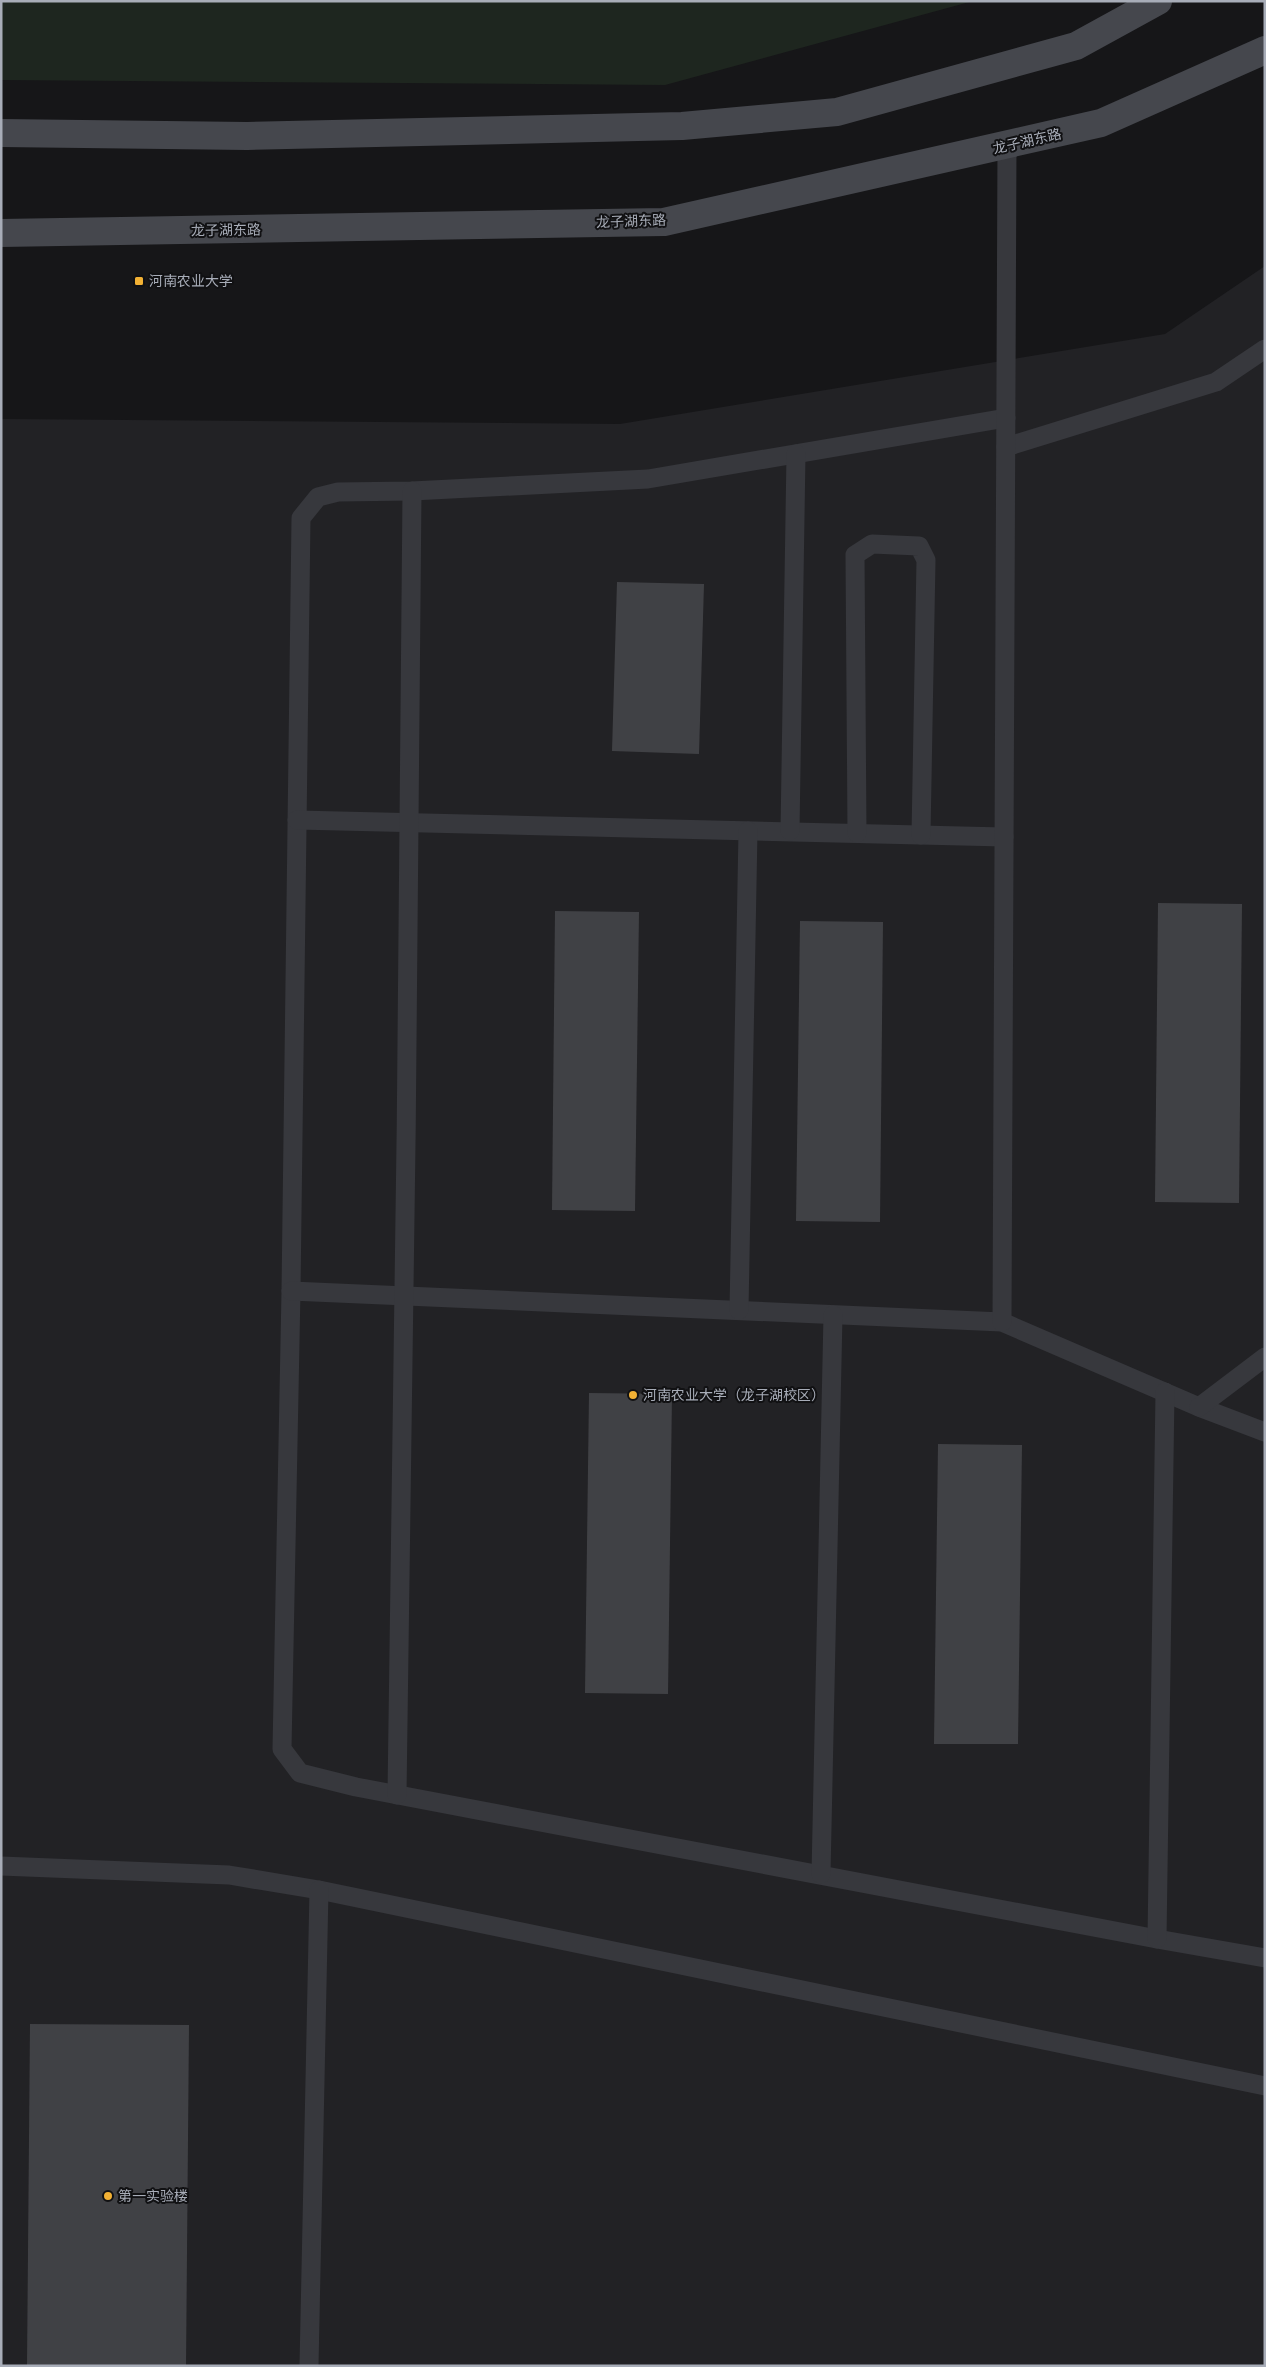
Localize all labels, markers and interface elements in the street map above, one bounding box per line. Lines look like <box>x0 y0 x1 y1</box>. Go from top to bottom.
street label: 龙子湖东路 <box>991 123 1063 159</box>
street label: 龙子湖东路 <box>596 210 666 232</box>
street label: 龙子湖东路 <box>191 219 261 241</box>
place label: 河南农业大学 <box>149 271 233 291</box>
marker: 河南农业大学 <box>133 275 145 287</box>
place label: 河南农业大学（龙子湖校区） <box>643 1385 825 1405</box>
marker: 河南农业大学（龙子湖校区） <box>627 1389 639 1401</box>
place label: 第一实验楼 <box>118 2186 188 2206</box>
marker: 第一实验楼 <box>102 2190 114 2202</box>

